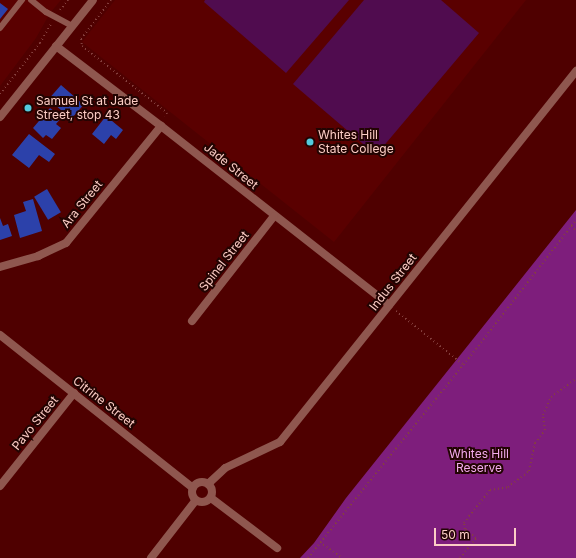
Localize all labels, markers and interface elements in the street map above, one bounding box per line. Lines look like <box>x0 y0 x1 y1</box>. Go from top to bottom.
place label: Samuel St at Jade Street, stop 43 <box>36 94 138 122</box>
marker: Samuel St at Jade Street, stop 43 <box>23 103 33 113</box>
place label: Whites Hill State College <box>318 128 394 156</box>
marker: Whites Hill State College <box>305 137 315 147</box>
street label: Jade Street <box>201 140 261 192</box>
street label: Ara Street <box>59 177 105 231</box>
street label: Spinel Street <box>196 228 252 294</box>
street label: Indus Street <box>366 251 420 313</box>
street label: Citrine Street <box>70 373 138 431</box>
street label: Pavo Street <box>9 393 61 453</box>
park label: Whites Hill Reserve <box>449 447 509 475</box>
scale bar <box>436 520 518 546</box>
text: 50 m <box>441 527 470 542</box>

